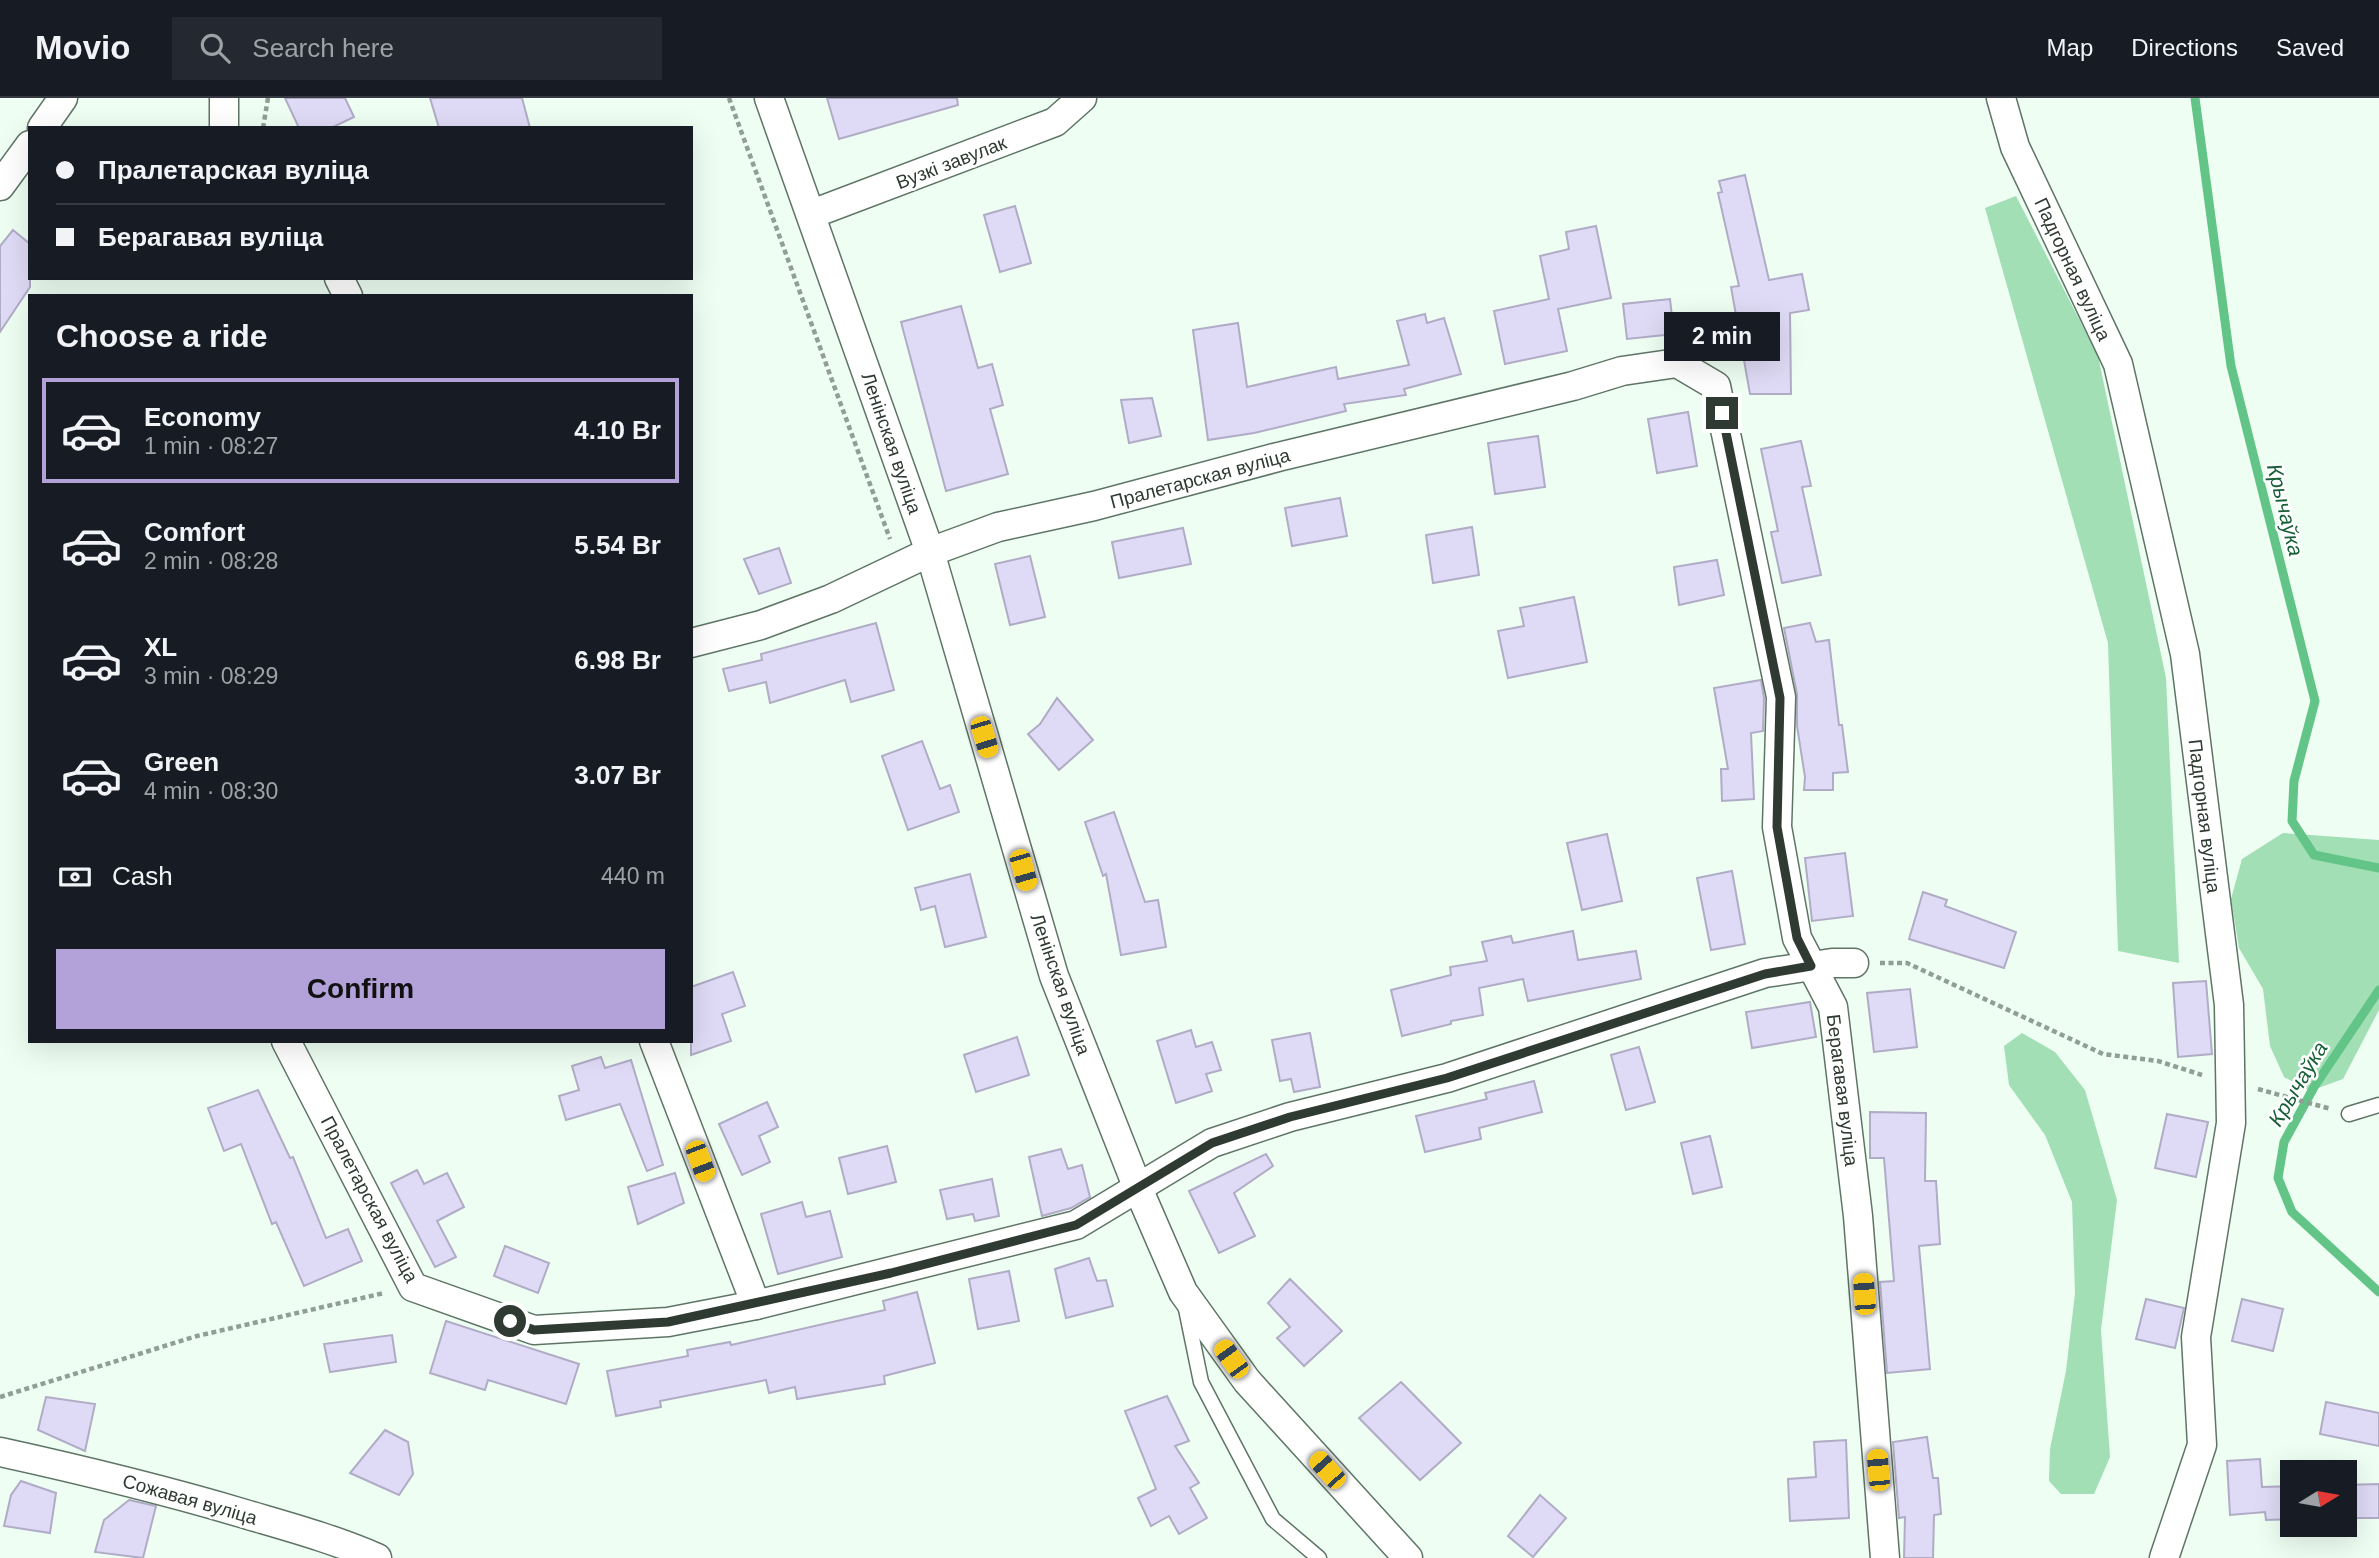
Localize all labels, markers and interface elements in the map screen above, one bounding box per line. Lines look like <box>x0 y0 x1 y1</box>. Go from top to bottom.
search box <box>172 17 662 80</box>
text: Movio <box>35 29 130 66</box>
icon: search <box>196 29 234 67</box>
text: Search here <box>252 33 394 63</box>
text: Map <box>2047 34 2093 61</box>
text: Directions <box>2131 34 2238 61</box>
text: Saved <box>2276 34 2344 61</box>
street label: Вузкі завулак <box>893 132 1010 193</box>
text: Пралетарская вуліца <box>98 155 369 185</box>
street label: Падгорная вуліца <box>2030 194 2115 344</box>
text: Берагавая вуліца <box>98 222 323 252</box>
callout: 2 min <box>1664 312 1780 360</box>
text: Choose a ride <box>56 318 268 354</box>
text: 2 min <box>1692 323 1752 349</box>
street label: Ленінская вуліца <box>857 370 926 517</box>
route end <box>1706 397 1738 429</box>
icon: car <box>60 399 123 462</box>
text: Economy <box>144 402 261 432</box>
text: 4.10 Br <box>574 415 661 445</box>
text: 1 min · 08:27 <box>144 433 278 459</box>
street label: Пралетарская вуліца <box>1108 444 1293 513</box>
water label: Крычаўка <box>2263 461 2308 558</box>
icon: car <box>60 514 123 577</box>
text: Comfort <box>144 517 245 547</box>
text: 5.54 Br <box>574 530 661 560</box>
text: 2 min · 08:28 <box>144 548 278 574</box>
icon: car <box>60 629 123 692</box>
text: XL <box>144 632 177 662</box>
text: 6.98 Br <box>574 645 661 675</box>
text: 3 min · 08:29 <box>144 663 278 689</box>
car <box>968 714 1001 760</box>
street label: Падгорная вуліца <box>2185 738 2224 895</box>
icon: car <box>60 744 123 807</box>
text: Green <box>144 747 219 777</box>
text: 3.07 Br <box>574 760 661 790</box>
text: 4 min · 08:30 <box>144 778 278 804</box>
car <box>1008 847 1039 893</box>
icon: cash <box>56 858 94 896</box>
text: Cash <box>112 861 173 891</box>
text: 440 m <box>601 863 665 889</box>
street label: Ленінская вуліца <box>1026 911 1095 1058</box>
button: Confirm <box>56 949 665 1029</box>
street label: Берагавая вуліца <box>1823 1013 1862 1168</box>
water label: Крычаўка <box>2263 1037 2332 1130</box>
street label: Пралетарская вуліца <box>317 1112 423 1286</box>
car <box>683 1138 718 1184</box>
car <box>1853 1272 1876 1316</box>
route start <box>494 1305 526 1337</box>
car <box>1211 1336 1252 1382</box>
car <box>1306 1447 1349 1493</box>
car <box>1866 1448 1891 1492</box>
north arrow <box>2280 1460 2357 1536</box>
map controls <box>2280 1460 2357 1537</box>
street label: Сожавая вуліца <box>120 1470 260 1529</box>

